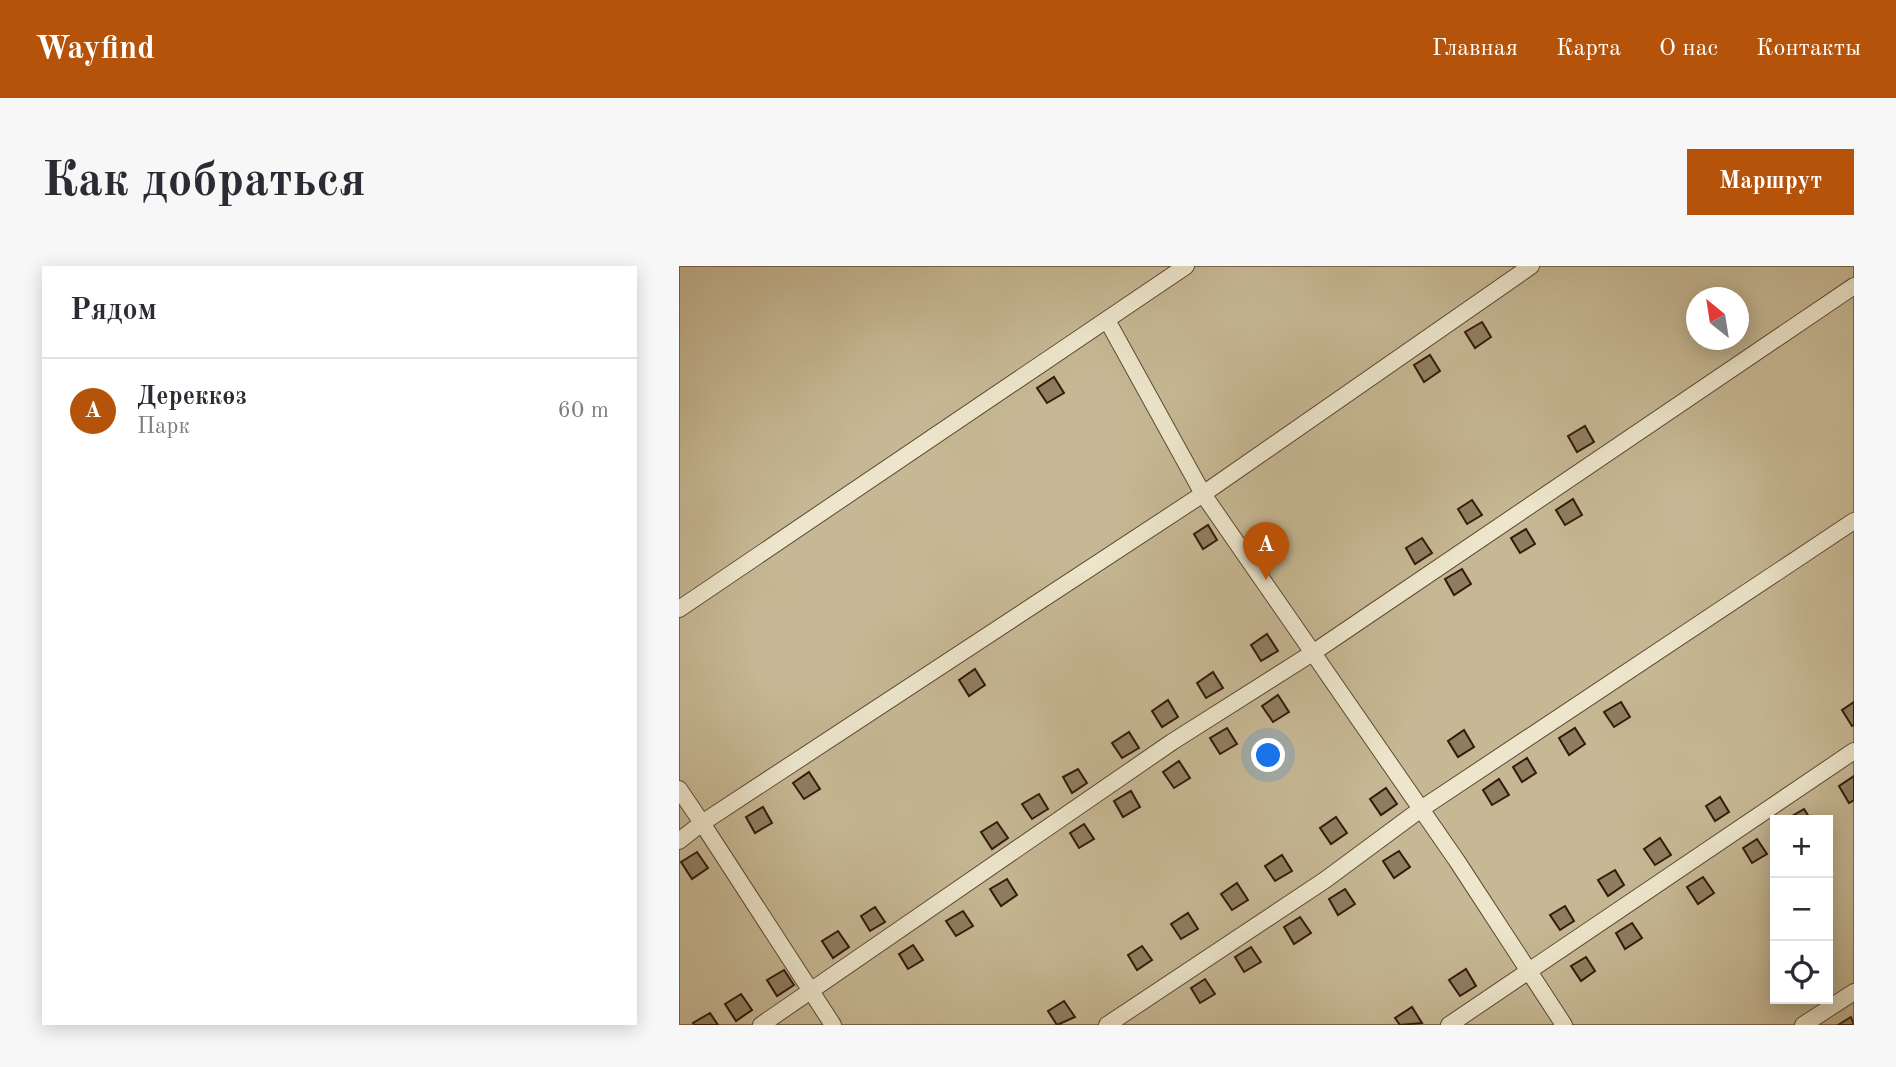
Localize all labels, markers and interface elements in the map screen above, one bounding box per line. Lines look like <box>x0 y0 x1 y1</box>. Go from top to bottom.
text: Wayfind <box>35 33 155 66</box>
text: Главная <box>1432 37 1518 61</box>
text: Карта <box>1556 37 1621 61</box>
text: О нас <box>1659 37 1718 61</box>
text: Контакты <box>1756 37 1861 61</box>
button: Маршрут <box>1687 149 1854 215</box>
text: Как добраться <box>42 158 366 207</box>
north arrow <box>1686 287 1749 350</box>
text: Рядом <box>70 296 157 326</box>
text: Дереккөз <box>137 384 247 410</box>
text: A <box>84 399 102 422</box>
text: 60 m <box>558 399 609 422</box>
text: Парк <box>137 415 190 438</box>
pin: A <box>1243 522 1289 580</box>
your location <box>1251 738 1285 772</box>
map controls <box>1770 815 1833 1004</box>
button: + <box>1770 815 1833 878</box>
button: − <box>1770 878 1833 941</box>
button: locate <box>1770 941 1833 1004</box>

